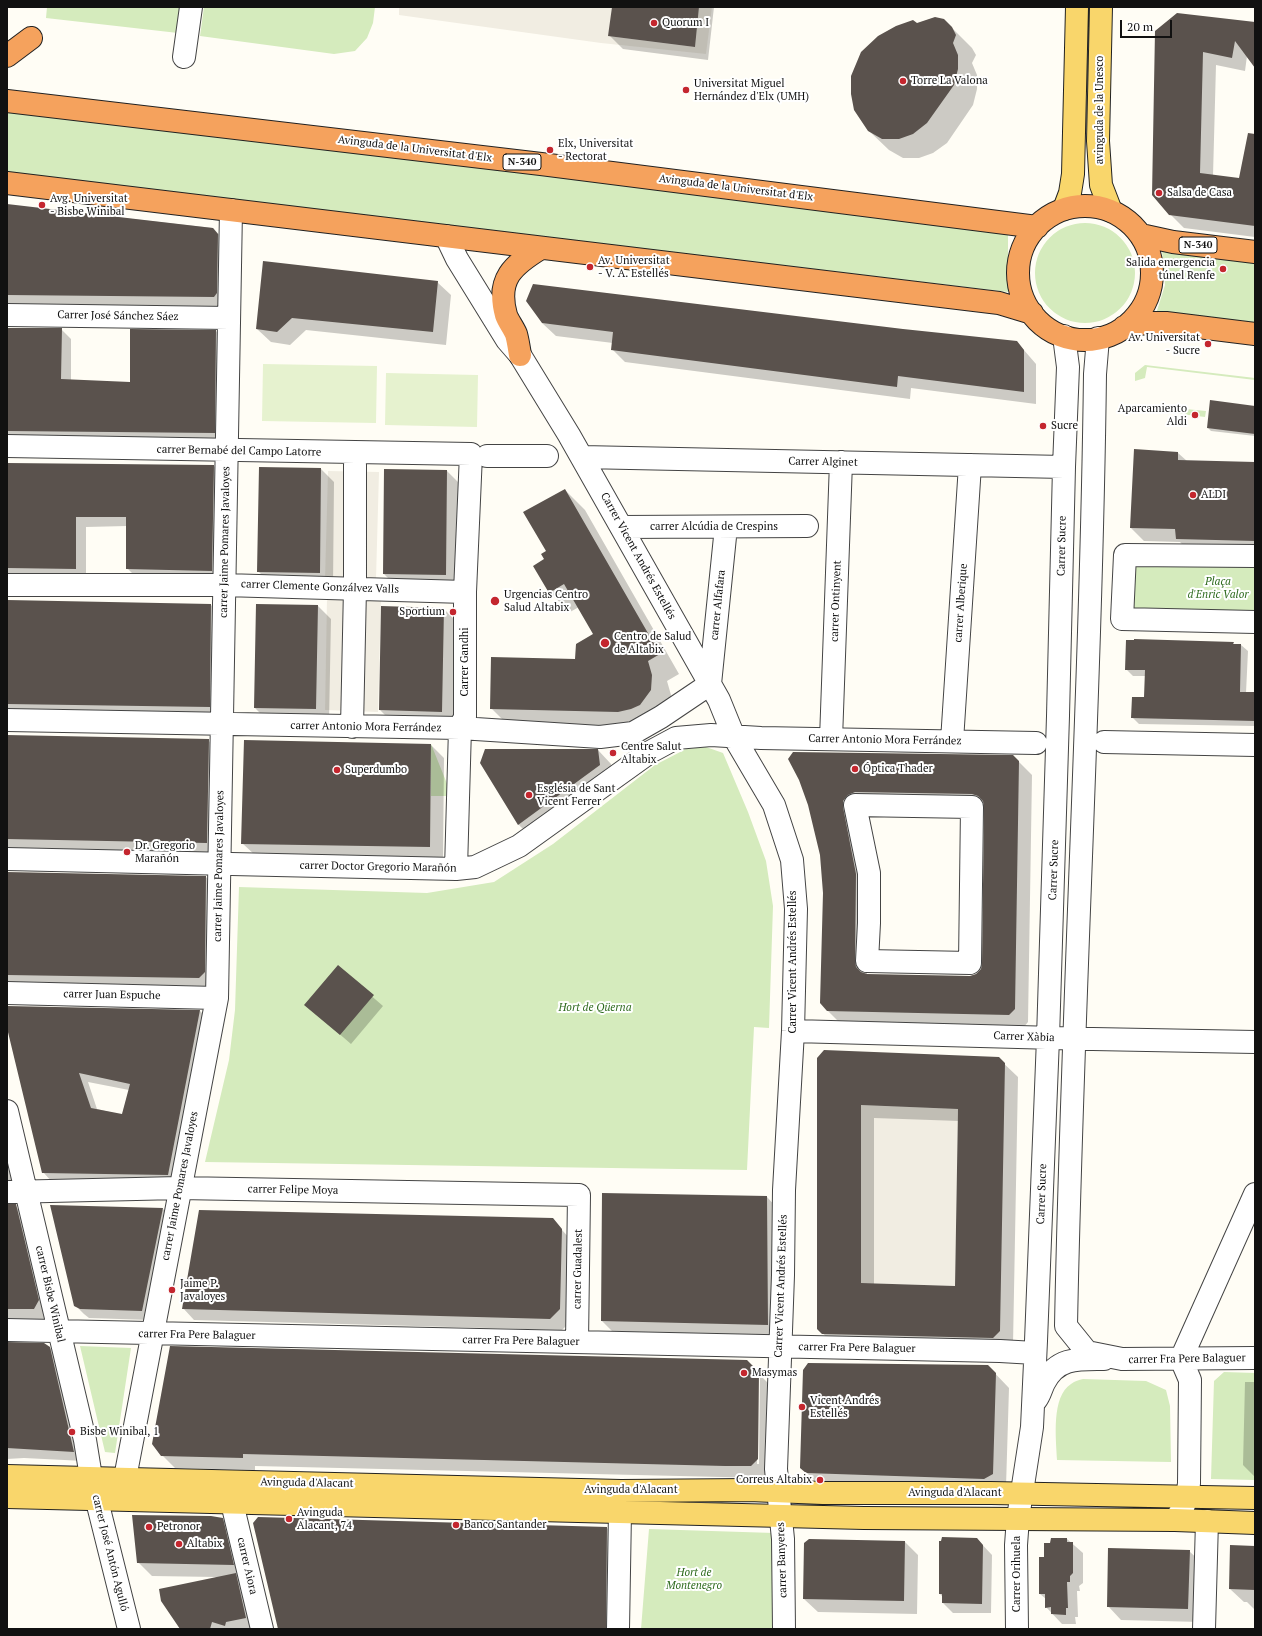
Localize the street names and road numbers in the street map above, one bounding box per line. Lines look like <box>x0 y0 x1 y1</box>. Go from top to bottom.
street label: avinguda de la Unesco <box>1093 56 1107 164</box>
street label: Avinguda de la Universitat d'Elx <box>337 133 493 165</box>
road number: N-340 <box>503 154 541 170</box>
street label: Avinguda de la Universitat d'Elx <box>658 172 814 204</box>
road number: N-340 <box>1179 237 1217 253</box>
street label: Carrer José Sánchez Sáez <box>57 308 179 324</box>
street label: carrer Bernabé del Campo Latorre <box>156 443 322 459</box>
street label: Carrer Alginet <box>788 455 858 469</box>
street label: carrer Jaime Pomares Javaloyes <box>217 466 233 618</box>
street label: Carrer Vicent Andrés Estellés <box>598 490 678 622</box>
street label: Carrer Sucre <box>1055 516 1069 576</box>
street label: carrer Alcúdia de Crespins <box>650 520 778 534</box>
street label: carrer Ontinyent <box>828 560 844 642</box>
street label: carrer Alberique <box>952 563 970 643</box>
street label: carrer Alfafara <box>708 569 728 641</box>
street label: carrer Clemente Gonzálvez Valls <box>241 578 399 596</box>
street label: Carrer Gandhi <box>458 627 472 697</box>
street label: carrer Antonio Mora Ferrández <box>290 719 442 735</box>
street label: Carrer Antonio Mora Ferrández <box>808 732 962 748</box>
street label: carrer Jaime Pomares Javaloyes <box>211 790 227 942</box>
street label: Carrer Sucre <box>1046 839 1062 901</box>
street label: carrer Doctor Gregorio Marañón <box>299 859 457 875</box>
street label: Carrer Vicent Andrés Estellés <box>786 890 800 1034</box>
street label: carrer Juan Espuche <box>63 988 161 1002</box>
street label: Carrer Xàbia <box>993 1029 1055 1045</box>
street label: carrer Jaime Pomares Javaloyes <box>159 1110 201 1262</box>
street label: Carrer Sucre <box>1034 1163 1050 1225</box>
street label: carrer Felipe Moya <box>248 1183 338 1197</box>
street label: Carrer Vicent Andrés Estellés <box>772 1214 790 1358</box>
street label: carrer Guadalest <box>571 1229 585 1309</box>
street label: carrer Bisbe Winibal <box>32 1244 68 1344</box>
street label: carrer Fra Pere Balaguer <box>138 1327 256 1343</box>
street label: carrer Fra Pere Balaguer <box>462 1333 580 1349</box>
street label: carrer Fra Pere Balaguer <box>798 1340 916 1356</box>
street label: carrer Fra Pere Balaguer <box>1128 1351 1246 1367</box>
street label: Avinguda d'Alacant <box>260 1476 354 1490</box>
street label: Avinguda d'Alacant <box>584 1483 678 1497</box>
street label: Avinguda d'Alacant <box>908 1486 1002 1500</box>
street label: carrer José Antón Agulló <box>89 1493 131 1613</box>
street label: carrer Banyeres <box>774 1522 790 1598</box>
street label: carrer Aiora <box>234 1536 260 1596</box>
street label: Carrer Orihuela <box>1010 1536 1024 1612</box>

